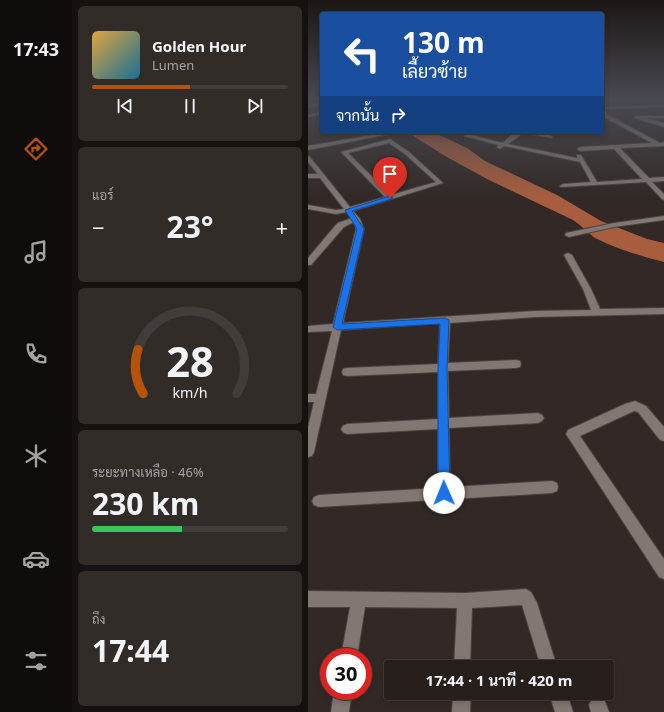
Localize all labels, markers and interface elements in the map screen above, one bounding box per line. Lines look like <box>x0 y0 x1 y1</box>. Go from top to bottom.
text: 130 m <box>402 23 485 61</box>
icon: left <box>336 28 388 80</box>
text: Golden Hour <box>152 36 246 56</box>
text: 17:43 <box>13 37 59 61</box>
text: Lumen <box>152 56 194 74</box>
text: เลี้ยวซ้าย <box>402 59 468 83</box>
icon: previous <box>114 95 136 117</box>
icon: pause <box>179 95 201 117</box>
icon: next <box>244 95 266 117</box>
icon: right <box>387 104 409 126</box>
text: จากนั้น <box>336 105 379 125</box>
icon: directions <box>22 135 50 163</box>
pin <box>373 157 407 198</box>
icon: arrive <box>379 163 401 185</box>
text: แอร์ <box>92 186 113 204</box>
text: 23° <box>166 206 214 247</box>
text: − <box>92 212 105 242</box>
text: + <box>275 212 288 242</box>
icon: music <box>22 238 50 266</box>
text: 28 <box>166 333 214 389</box>
icon: phone <box>22 340 50 368</box>
text: km/h <box>172 383 208 402</box>
icon: climate <box>22 442 50 470</box>
text: ระยะทางเหลือ · 46% <box>92 463 204 481</box>
position arrow <box>423 472 465 514</box>
text: 230 km <box>92 483 199 524</box>
icon: car <box>22 545 50 573</box>
text: ถึง <box>92 610 105 628</box>
text: 17:44 <box>92 630 169 671</box>
icon: filters <box>22 647 50 675</box>
speed limit sign: 30 <box>320 648 372 700</box>
text: 17:44 · 1 นาที · 420 m <box>426 670 572 690</box>

